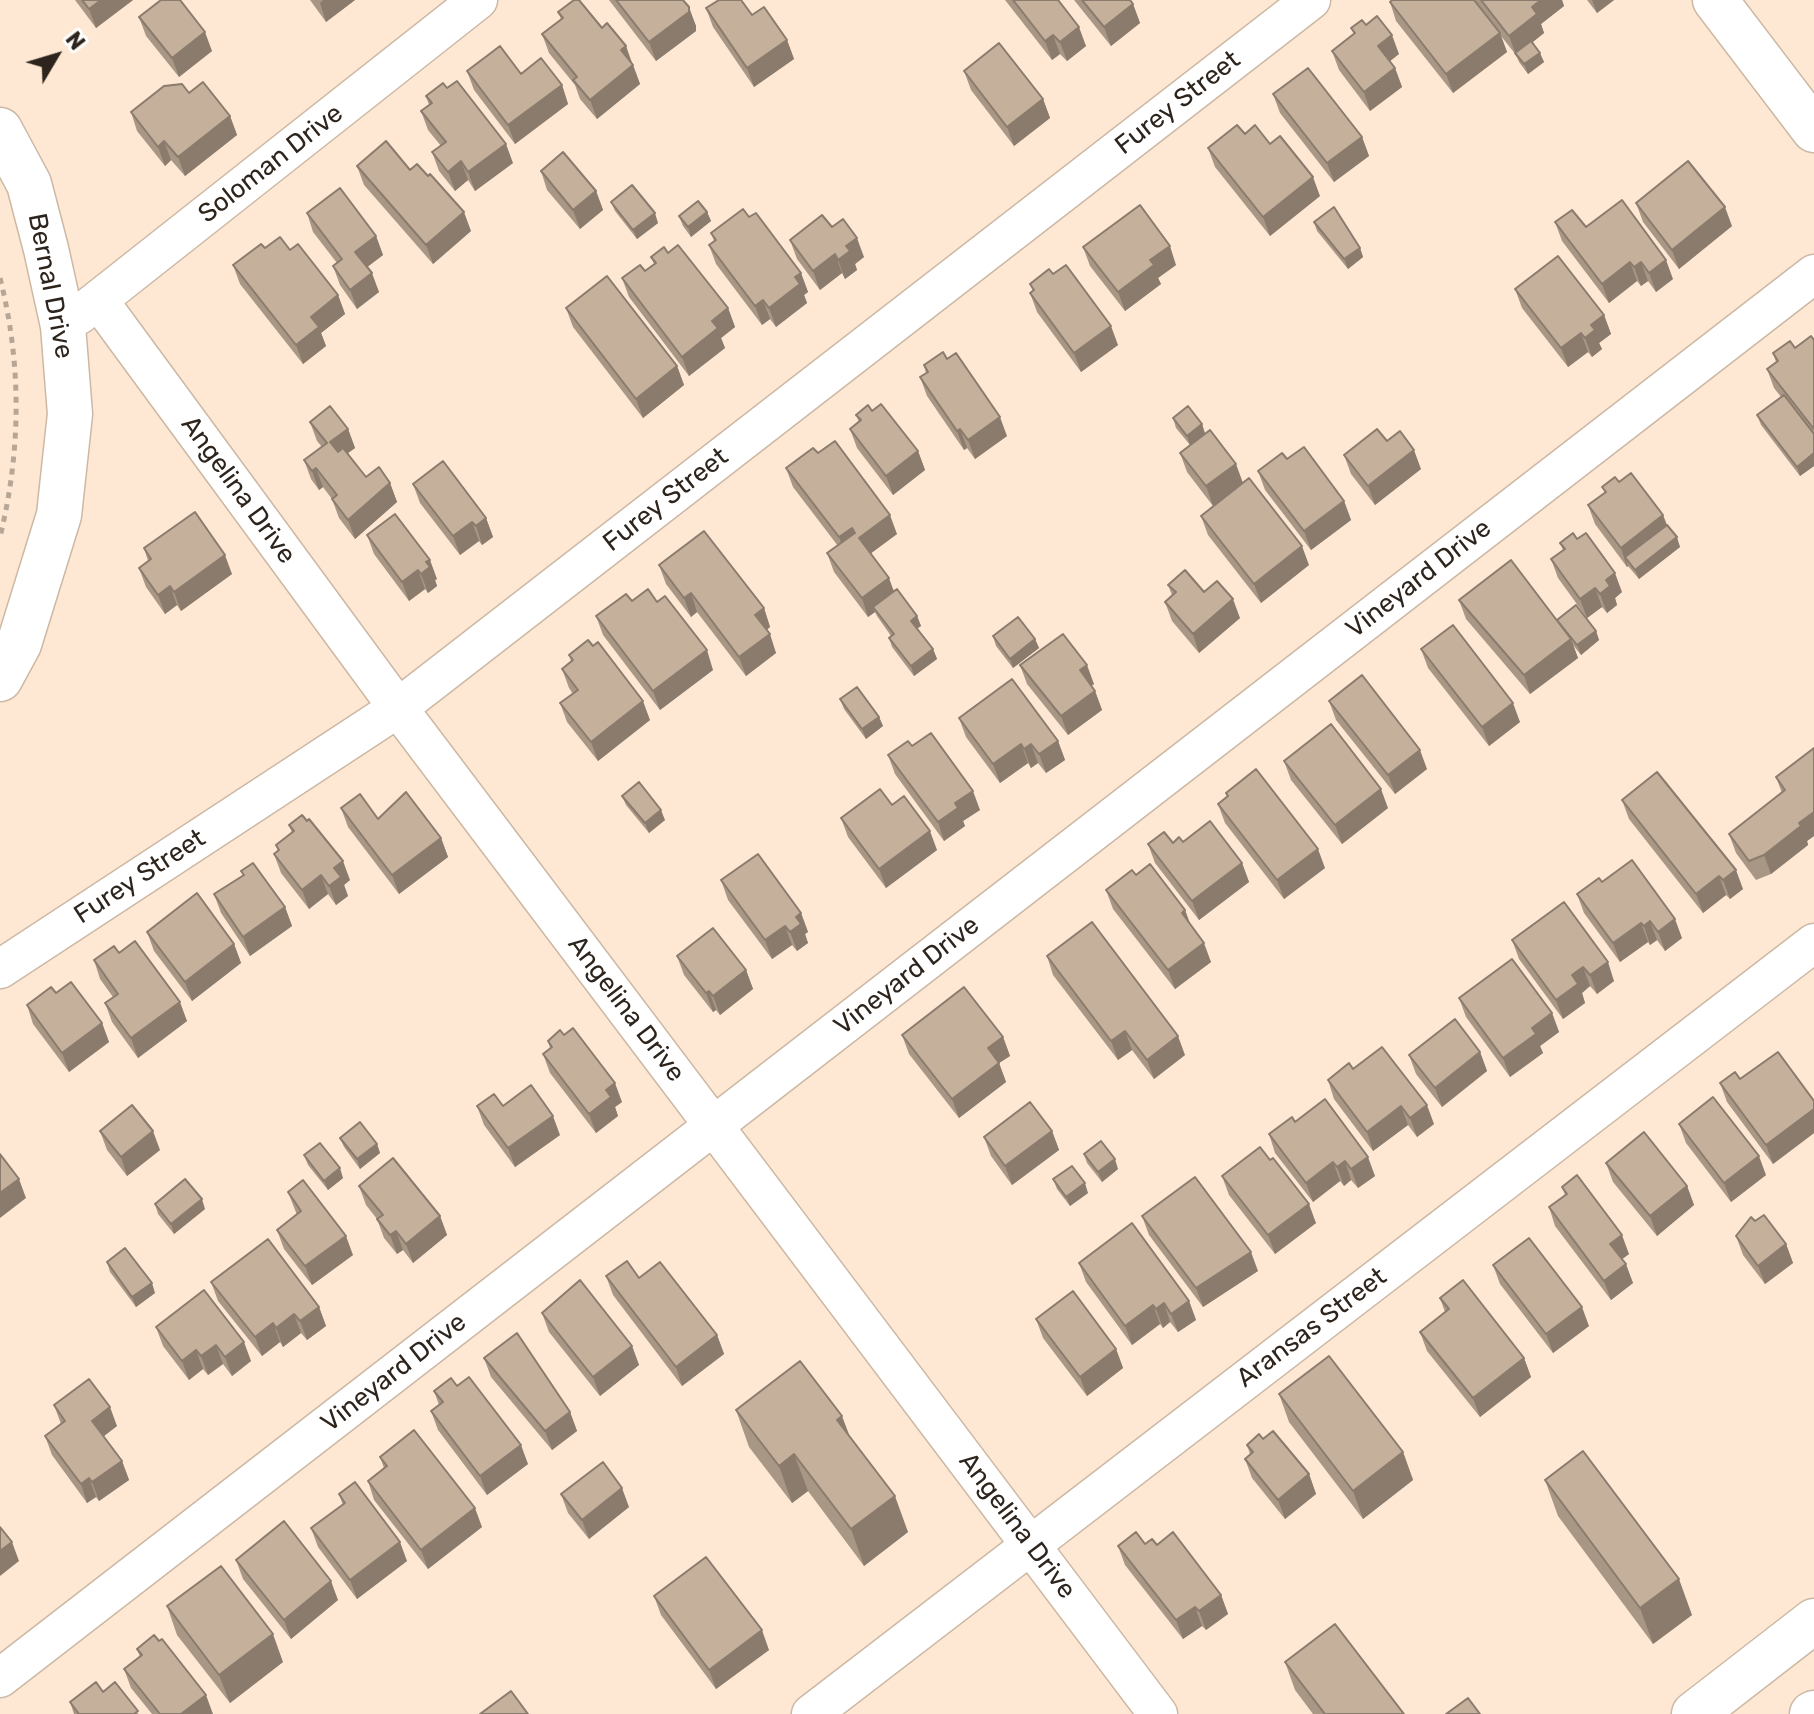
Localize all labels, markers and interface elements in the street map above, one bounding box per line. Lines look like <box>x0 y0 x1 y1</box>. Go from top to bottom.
north arrow <box>16 16 96 96</box>
text: N <box>60 26 91 55</box>
street label: Furey Street <box>1109 44 1247 162</box>
street label: Soloman Drive <box>193 98 349 230</box>
street label: Bernal Drive <box>21 211 79 361</box>
street label: Angelina Drive <box>174 410 302 570</box>
street label: Furey Street <box>597 441 735 559</box>
street label: Vineyard Drive <box>1340 513 1498 645</box>
street label: Furey Street <box>69 823 211 931</box>
street label: Vineyard Drive <box>828 910 986 1042</box>
street label: Angelina Drive <box>561 930 691 1088</box>
street label: Aransas Street <box>1231 1261 1393 1395</box>
street label: Vineyard Drive <box>315 1307 473 1439</box>
street label: Angelina Drive <box>952 1447 1082 1605</box>

